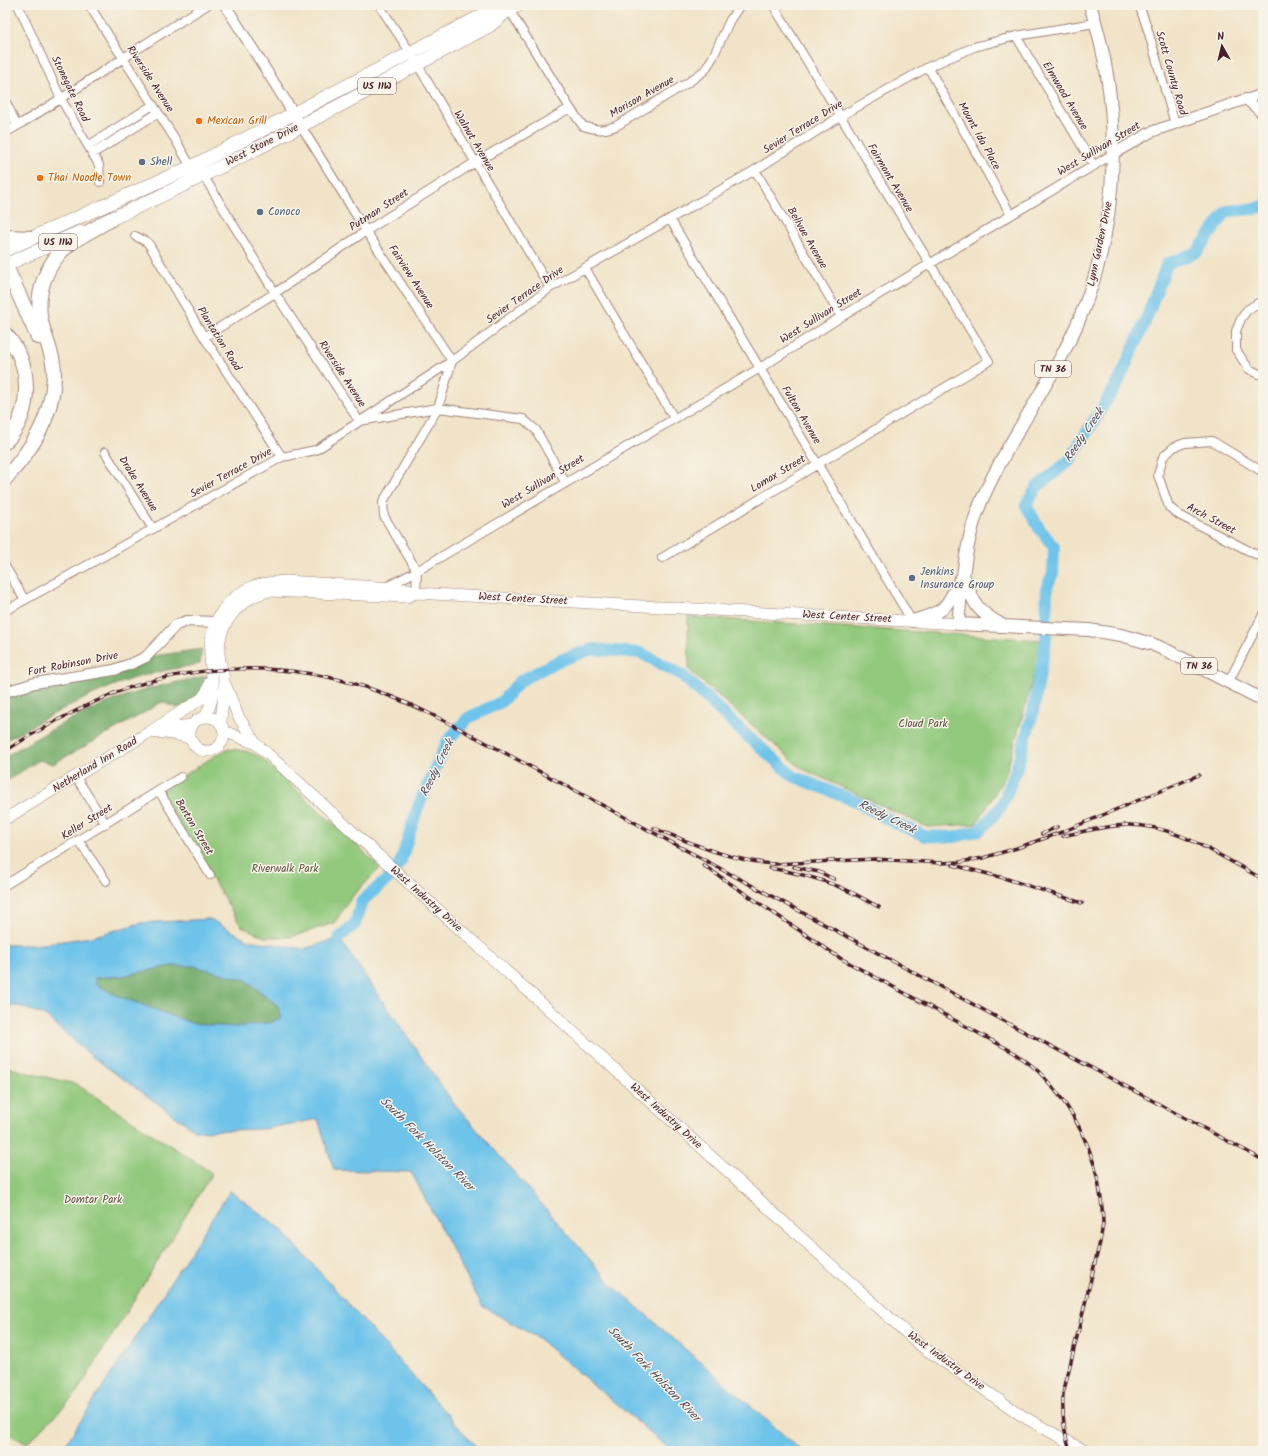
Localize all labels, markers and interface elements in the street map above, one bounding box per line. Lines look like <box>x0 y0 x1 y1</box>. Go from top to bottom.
north arrow <box>1202 26 1242 66</box>
text: N <box>1216 28 1225 46</box>
street label: Scott County Road <box>1150 29 1192 118</box>
street label: Riverside Avenue <box>122 42 178 116</box>
street label: Stonegate Road <box>46 53 94 126</box>
street label: Elmwood Avenue <box>1037 58 1093 134</box>
street label: Morison Avenue <box>606 71 678 123</box>
road number: US 11W <box>358 78 396 94</box>
street label: Sevier Terrace Drive <box>759 95 847 159</box>
street label: Mount Ida Place <box>953 99 1005 173</box>
street label: Walnut Avenue <box>449 107 499 175</box>
place label: Mexican Grill <box>207 112 267 130</box>
marker: Mexican Grill <box>194 116 204 126</box>
street label: West Sullivan Street <box>1054 117 1145 181</box>
street label: West Stone Drive <box>222 119 302 171</box>
street label: Fairmont Avenue <box>862 140 918 216</box>
place label: Shell <box>150 153 172 171</box>
marker: Shell <box>137 157 147 167</box>
place label: Thai Noodle Town <box>48 169 131 187</box>
marker: Thai Noodle Town <box>35 173 45 183</box>
street label: Putman Street <box>346 184 413 236</box>
street label: Lynn Garden Drive <box>1082 200 1118 288</box>
place label: Conoco <box>268 203 300 221</box>
street label: Bellvue Avenue <box>782 204 832 272</box>
marker: Conoco <box>255 207 265 217</box>
road number: US 11W <box>39 234 77 250</box>
street label: Fairview Avenue <box>383 241 439 313</box>
street label: Sevier Terrace Drive <box>482 261 568 329</box>
street label: West Sullivan Street <box>776 283 866 349</box>
street label: Plantation Road <box>192 303 246 375</box>
street label: Riverside Avenue <box>314 337 370 411</box>
road number: TN 36 <box>1035 361 1071 377</box>
street label: Fulton Avenue <box>776 382 826 448</box>
water label: Reedy Creek <box>1059 402 1110 466</box>
street label: Sevier Terrace Drive <box>187 443 275 503</box>
street label: West Sullivan Street <box>498 450 589 514</box>
street label: Lomax Street <box>747 450 810 498</box>
street label: Drake Avenue <box>114 453 162 515</box>
street label: Arch Street <box>1183 499 1239 540</box>
place label: Jenkins Insurance Group <box>920 563 995 594</box>
marker: Jenkins Insurance Group <box>907 573 917 583</box>
street label: West Center Street <box>478 588 569 610</box>
street label: West Center Street <box>802 606 893 628</box>
street label: Fort Robinson Drive <box>26 646 120 682</box>
road number: TN 36 <box>1181 658 1217 674</box>
park label: Cloud Park <box>898 715 949 733</box>
street label: Netherland Inn Road <box>49 732 141 798</box>
water label: Reedy Creek <box>415 734 460 800</box>
street label: Barton Street <box>170 795 218 859</box>
water label: Reedy Creek <box>855 795 921 840</box>
street label: Keller Street <box>58 799 117 845</box>
park label: Riverwalk Park <box>251 860 319 878</box>
street label: West Industry Drive <box>386 862 466 937</box>
street label: West Industry Drive <box>626 1079 706 1154</box>
water label: South Fork Holston River <box>375 1092 481 1198</box>
park label: Domtar Park <box>64 1191 123 1209</box>
water label: South Fork Holston River <box>603 1322 707 1428</box>
street label: West Industry Drive <box>903 1327 989 1395</box>

